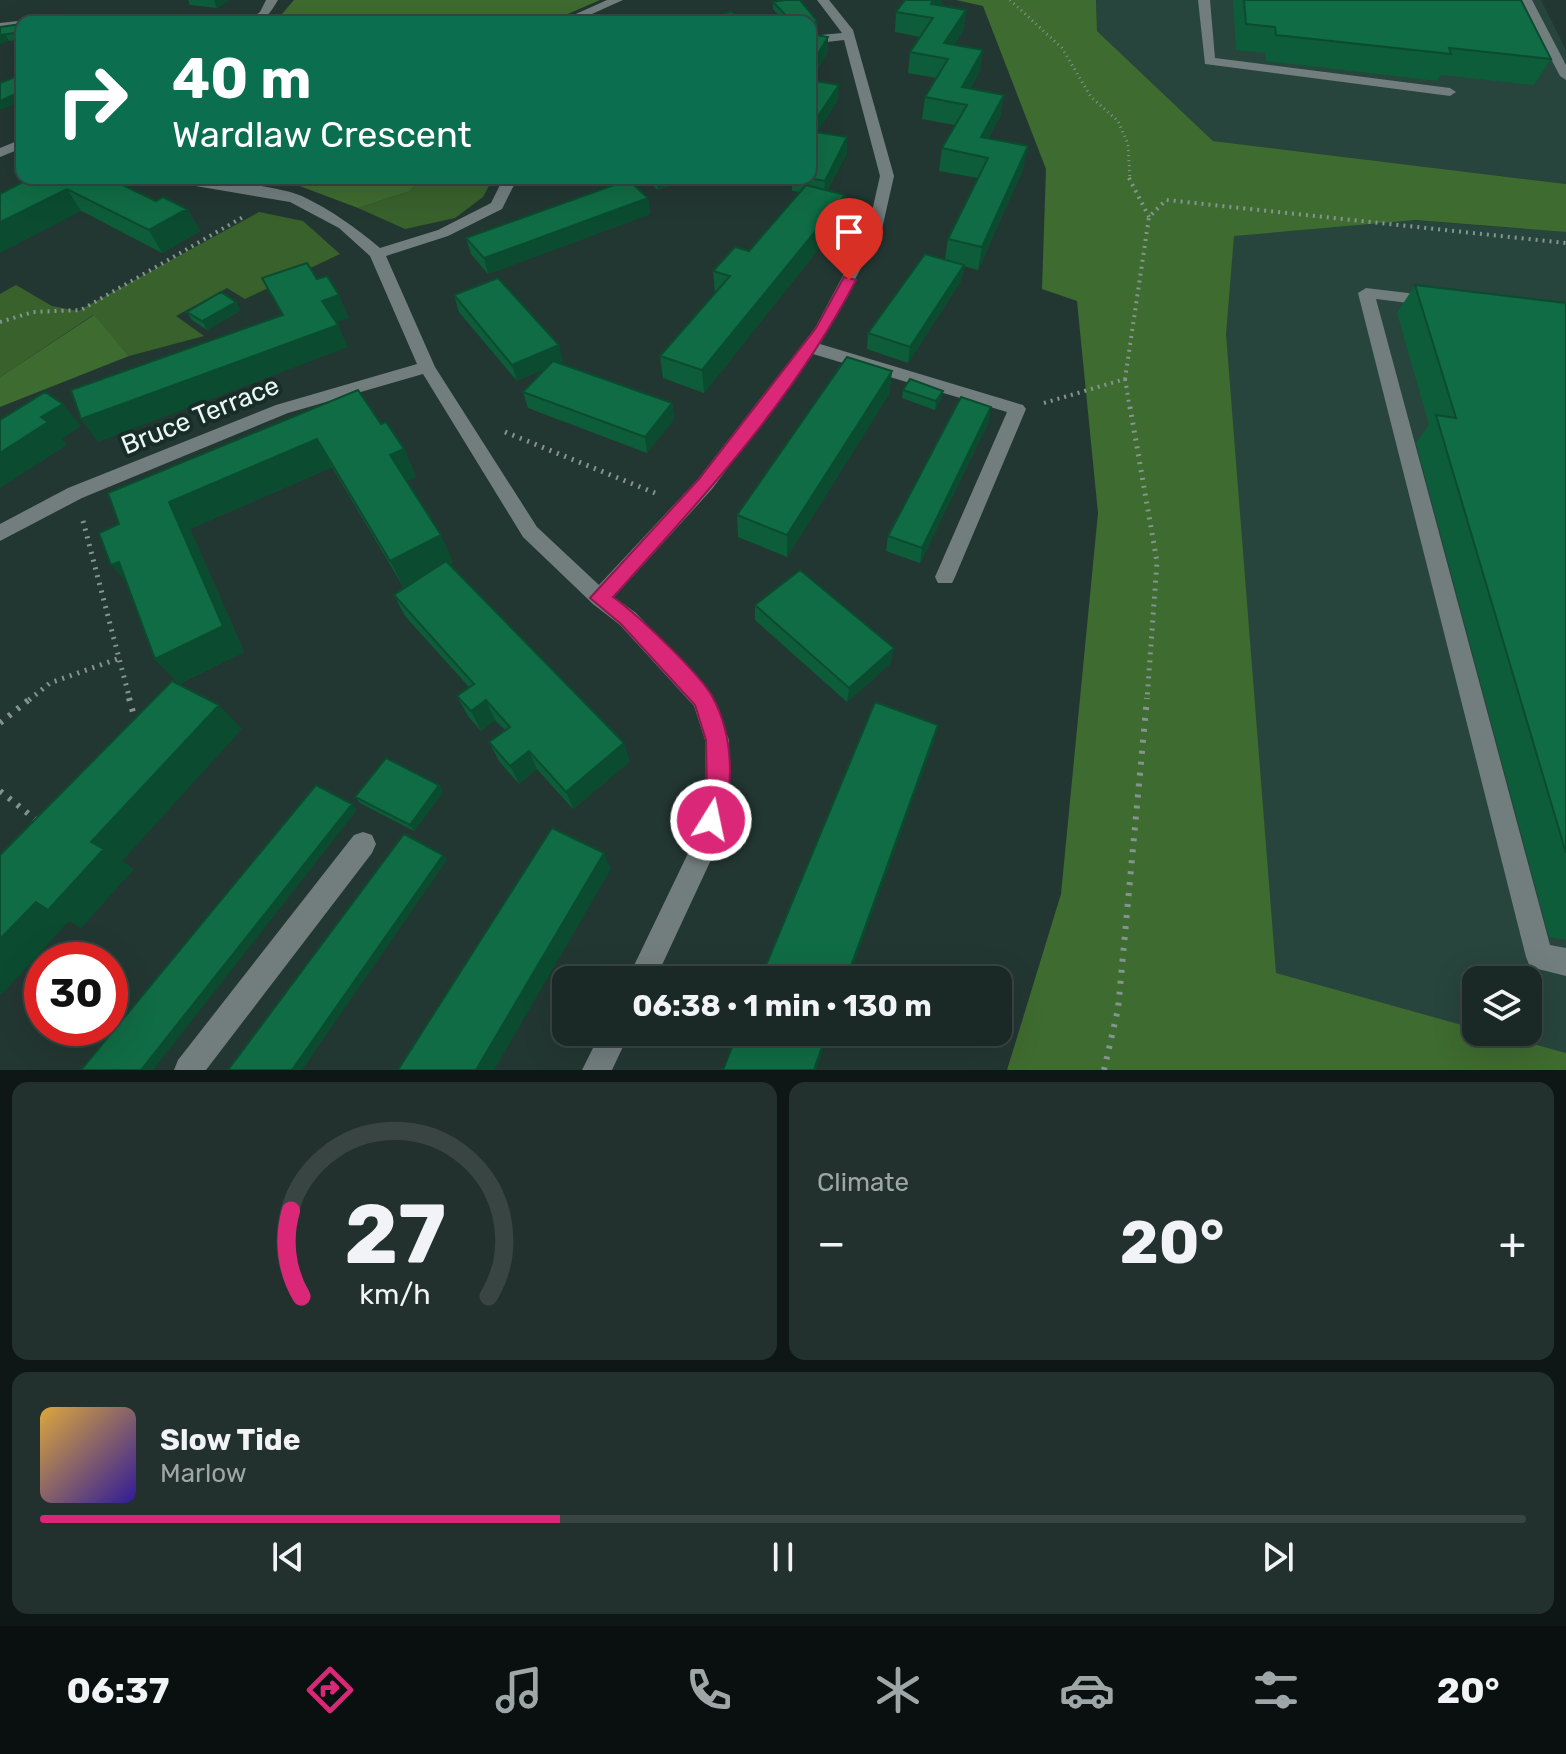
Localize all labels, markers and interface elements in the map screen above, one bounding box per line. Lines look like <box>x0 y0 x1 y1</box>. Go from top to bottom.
text: 40 m <box>172 46 312 112</box>
icon: right <box>40 48 144 152</box>
text: Wardlaw Crescent <box>172 113 472 156</box>
pin <box>815 198 883 280</box>
icon: arrive <box>827 210 871 254</box>
street label: Bruce Terrace <box>117 370 284 461</box>
position arrow <box>669 778 753 862</box>
speed limit sign: 30 <box>24 942 128 1046</box>
map controls <box>1462 966 1542 1046</box>
button: layers <box>1462 966 1542 1046</box>
text: 06:38 · 1 min · 130 m <box>632 988 932 1024</box>
text: Climate <box>817 1167 909 1198</box>
text: 27 <box>344 1185 445 1284</box>
text: 20° <box>1120 1207 1224 1278</box>
text: − <box>817 1217 846 1269</box>
text: + <box>1499 1217 1526 1269</box>
text: km/h <box>359 1277 430 1311</box>
text: Slow Tide <box>160 1422 300 1458</box>
text: Marlow <box>160 1458 247 1489</box>
icon: previous <box>266 1535 310 1579</box>
icon: pause <box>761 1535 805 1579</box>
icon: next <box>1256 1535 1300 1579</box>
icon: directions <box>302 1662 358 1718</box>
icon: music <box>491 1662 547 1718</box>
icon: phone <box>681 1662 737 1718</box>
icon: climate <box>870 1662 926 1718</box>
icon: car <box>1059 1662 1115 1718</box>
icon: filters <box>1248 1662 1304 1718</box>
text: 06:37 <box>67 1669 169 1712</box>
text: 20° <box>1437 1669 1499 1712</box>

